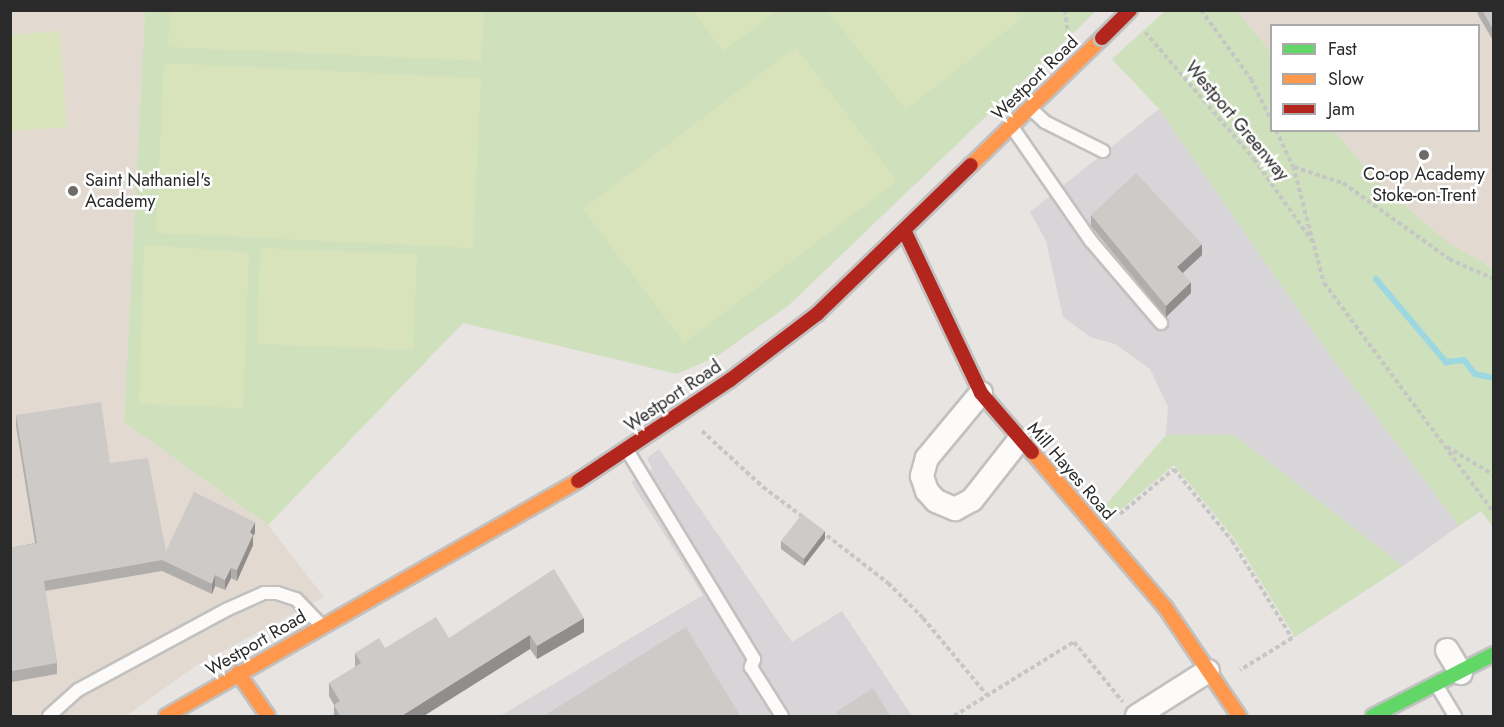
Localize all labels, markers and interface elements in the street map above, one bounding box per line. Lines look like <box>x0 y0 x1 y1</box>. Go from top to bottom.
legend <box>1270 24 1480 132</box>
street label: Westport Road <box>987 31 1083 125</box>
text: Fast <box>1328 36 1357 62</box>
street label: Westport Greenway <box>1181 57 1293 185</box>
text: Slow <box>1328 66 1364 92</box>
text: Jam <box>1328 96 1355 122</box>
marker: Co-op Academy Stoke-on-Trent <box>1417 148 1431 162</box>
place label: Co-op Academy Stoke-on-Trent <box>1363 164 1485 207</box>
place label: Saint Nathaniel's Academy <box>85 170 211 213</box>
marker: Saint Nathaniel's Academy <box>66 184 80 198</box>
street label: Westport Road <box>621 356 725 436</box>
street label: Mill Hayes Road <box>1023 418 1119 524</box>
street label: Westport Road <box>202 606 310 680</box>

